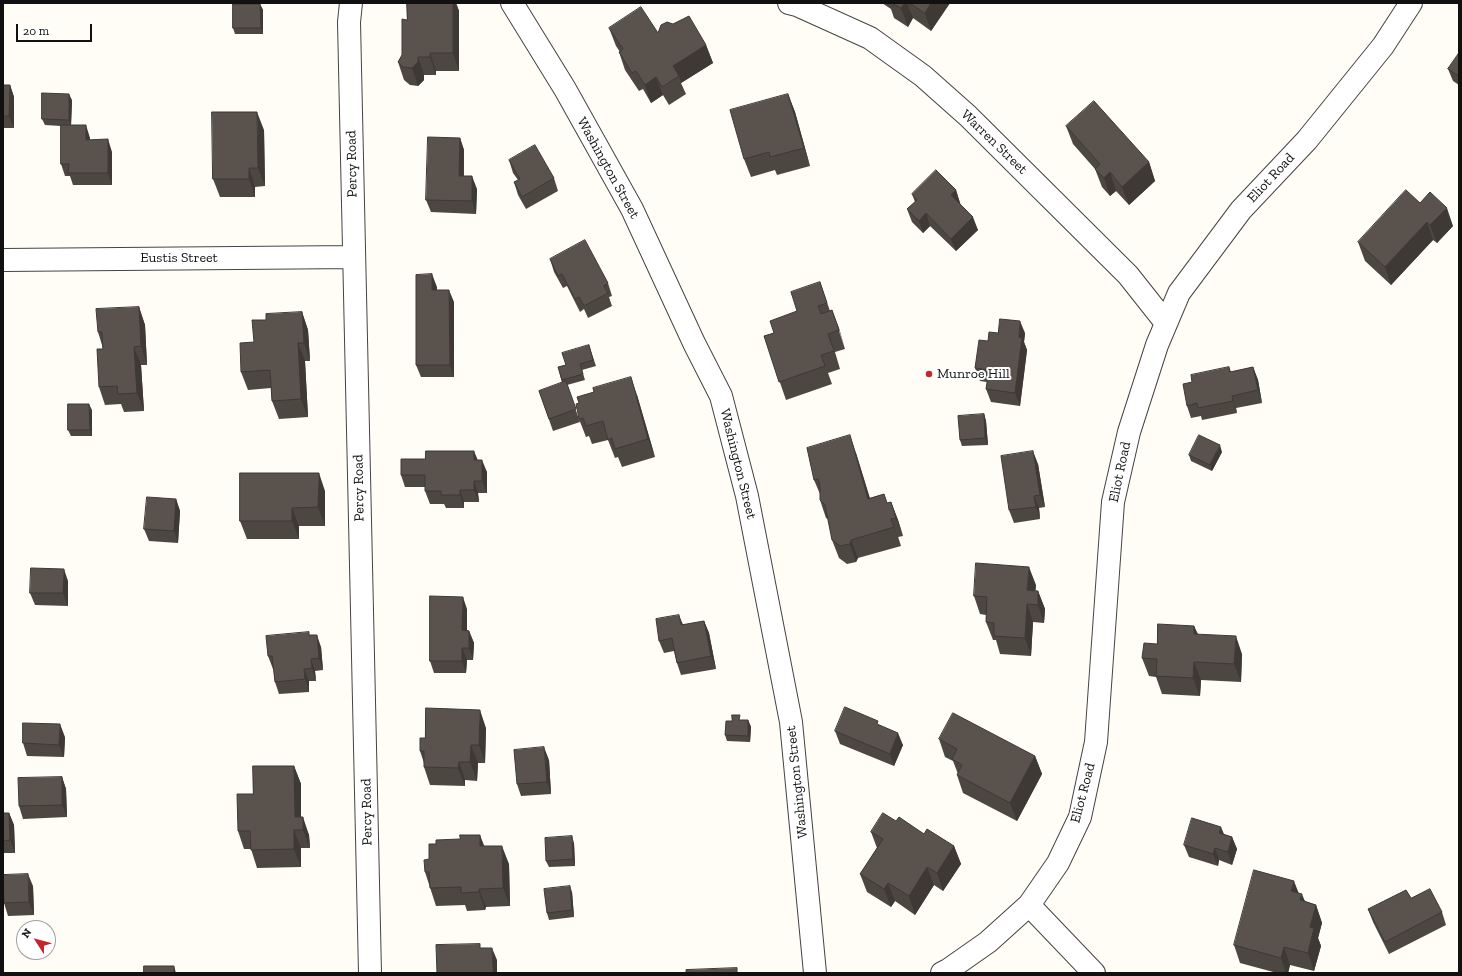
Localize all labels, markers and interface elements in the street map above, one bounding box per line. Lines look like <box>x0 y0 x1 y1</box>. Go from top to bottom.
scale bar <box>18 16 94 42</box>
text: 20 m <box>23 24 49 38</box>
street label: Warren Street <box>957 106 1031 178</box>
street label: Washington Street <box>573 114 643 222</box>
street label: Percy Road <box>343 130 361 198</box>
street label: Eliot Road <box>1244 150 1298 206</box>
street label: Eustis Street <box>140 250 218 266</box>
place label: Munroe Hill <box>937 366 1010 382</box>
marker: Munroe Hill <box>924 369 934 379</box>
street label: Washington Street <box>716 407 760 521</box>
street label: Eliot Road <box>1105 440 1135 504</box>
street label: Percy Road <box>350 454 368 522</box>
street label: Washington Street <box>783 725 811 839</box>
street label: Eliot Road <box>1067 761 1099 825</box>
street label: Percy Road <box>358 778 376 846</box>
north arrow <box>16 920 56 960</box>
text: N <box>19 926 34 940</box>

